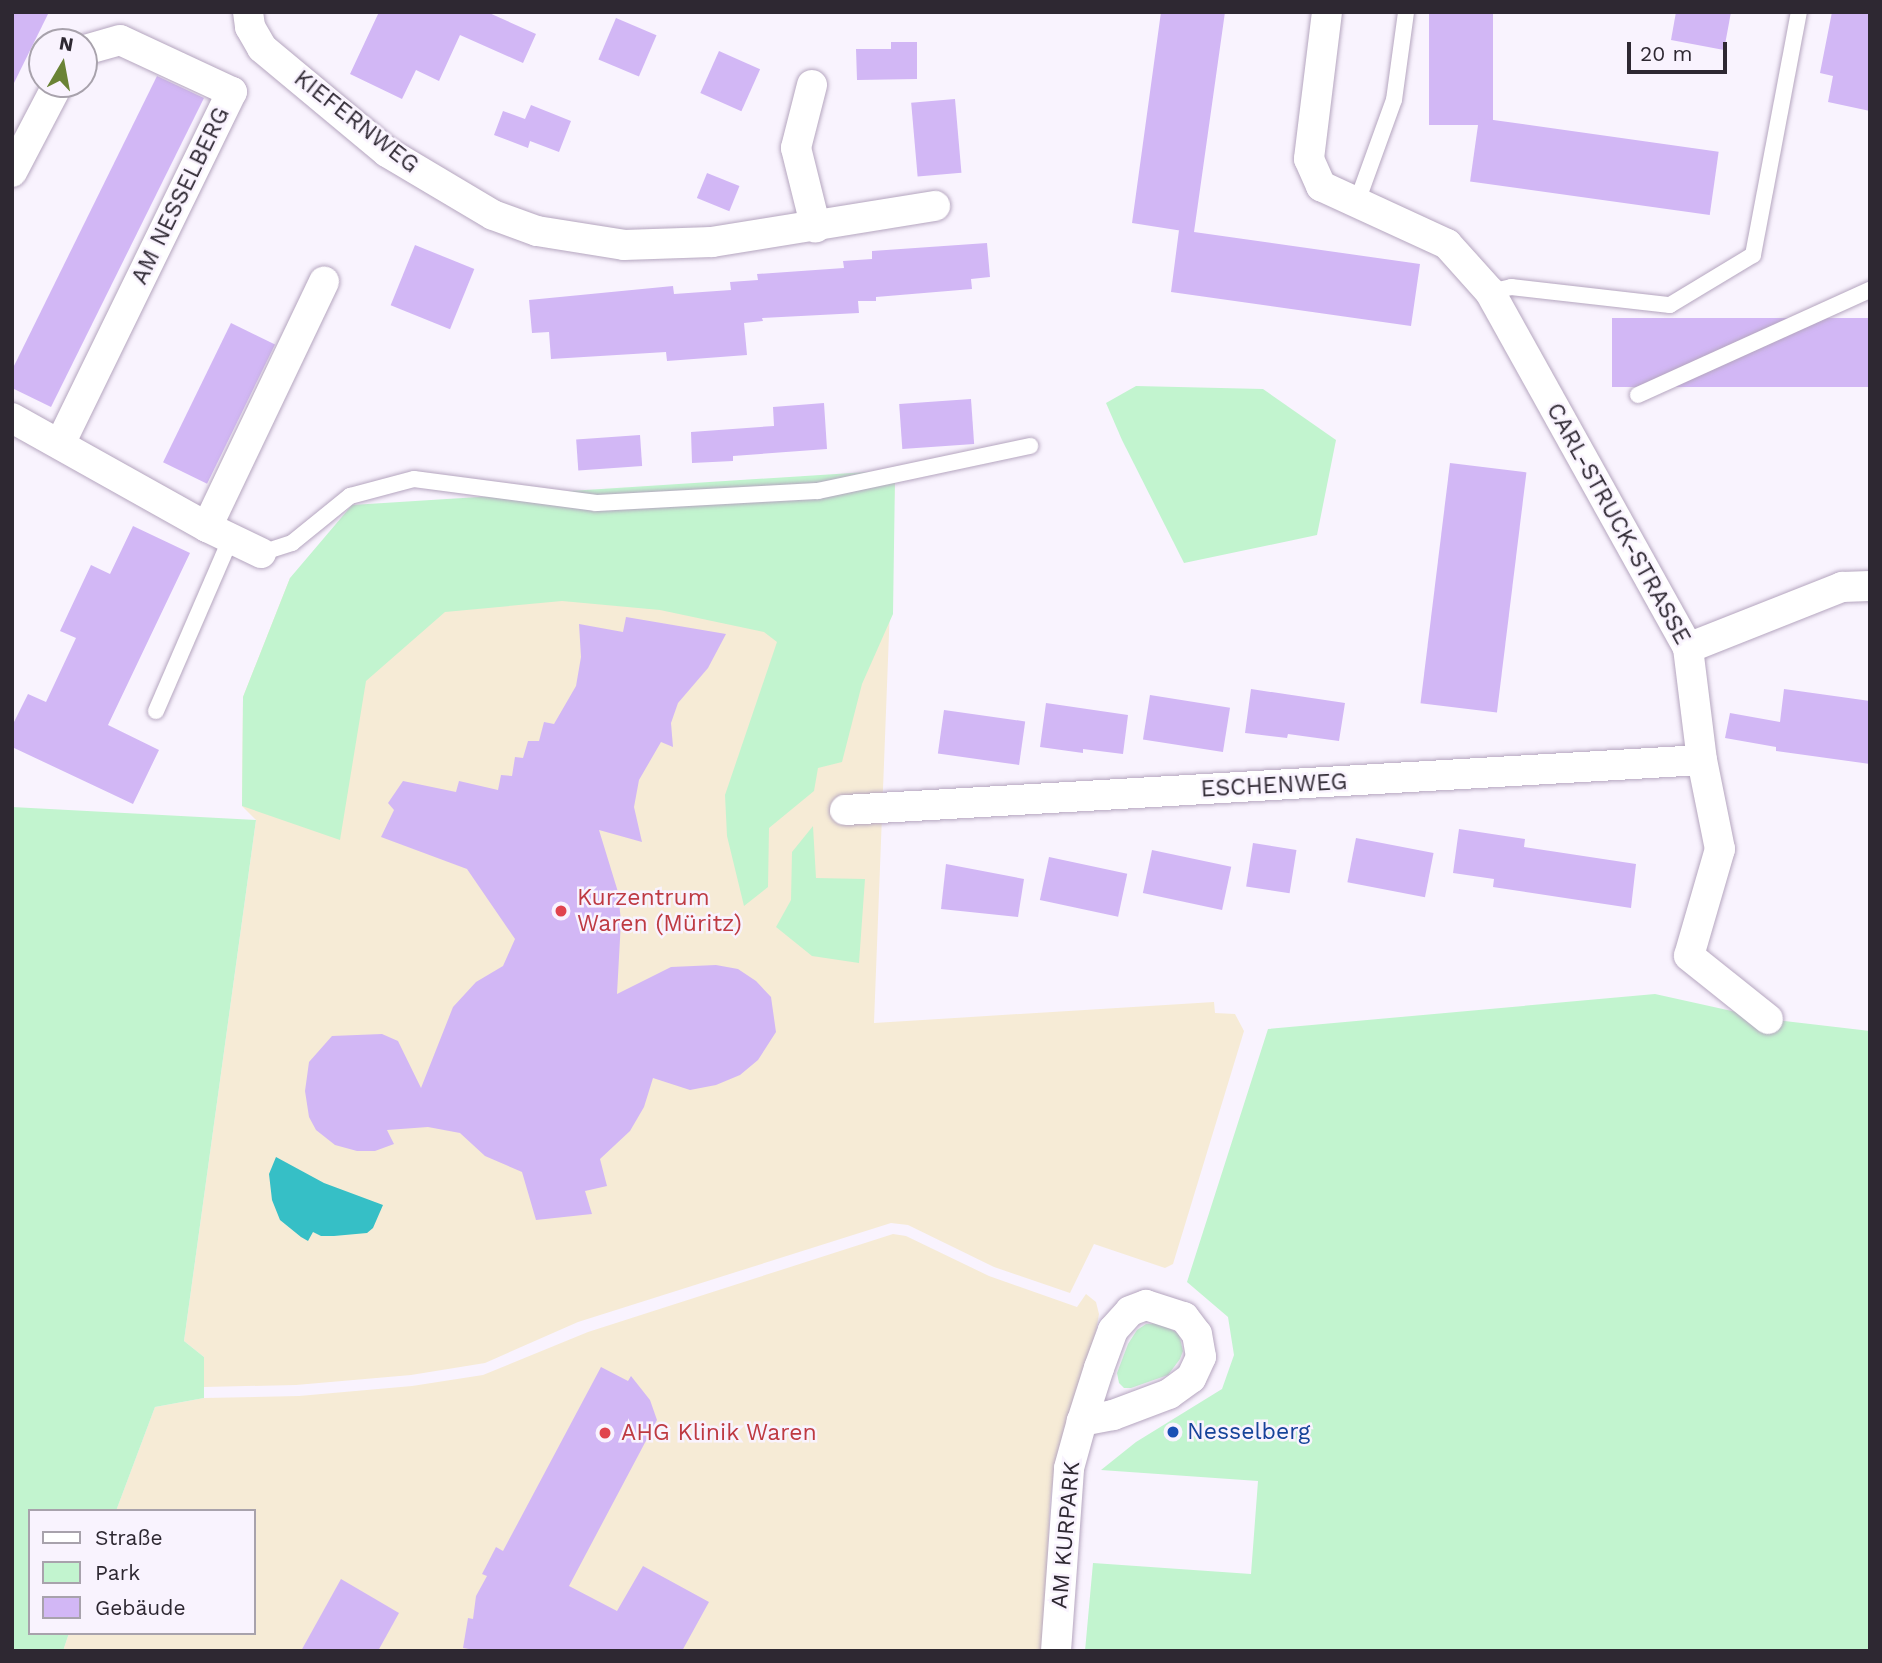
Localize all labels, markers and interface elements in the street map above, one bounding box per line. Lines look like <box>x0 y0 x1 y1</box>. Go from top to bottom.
north arrow <box>28 28 98 98</box>
scale bar <box>1630 28 1730 72</box>
text: N <box>57 31 75 56</box>
text: 20 m <box>1640 41 1692 66</box>
street label: KIEFERNWEG <box>288 65 424 179</box>
street label: AM NESSELBERG <box>126 103 236 289</box>
street label: CARL-STRUCK-STRASSE <box>1540 398 1696 650</box>
street label: ESCHENWEG <box>1200 768 1348 804</box>
place label: Kurzentrum Waren (Müritz) <box>577 884 742 938</box>
marker: Kurzentrum Waren (Müritz) <box>551 901 571 921</box>
place label: Nesselberg <box>1187 1418 1310 1446</box>
place label: AHG Klinik Waren <box>621 1419 818 1447</box>
marker: AHG Klinik Waren <box>595 1423 615 1443</box>
marker: Nesselberg <box>1165 1424 1181 1440</box>
street label: AM KURPARK <box>1046 1460 1086 1610</box>
legend <box>28 1509 256 1635</box>
text: Straße <box>95 1525 163 1550</box>
text: Park <box>95 1560 140 1585</box>
text: Gebäude <box>95 1595 186 1620</box>

